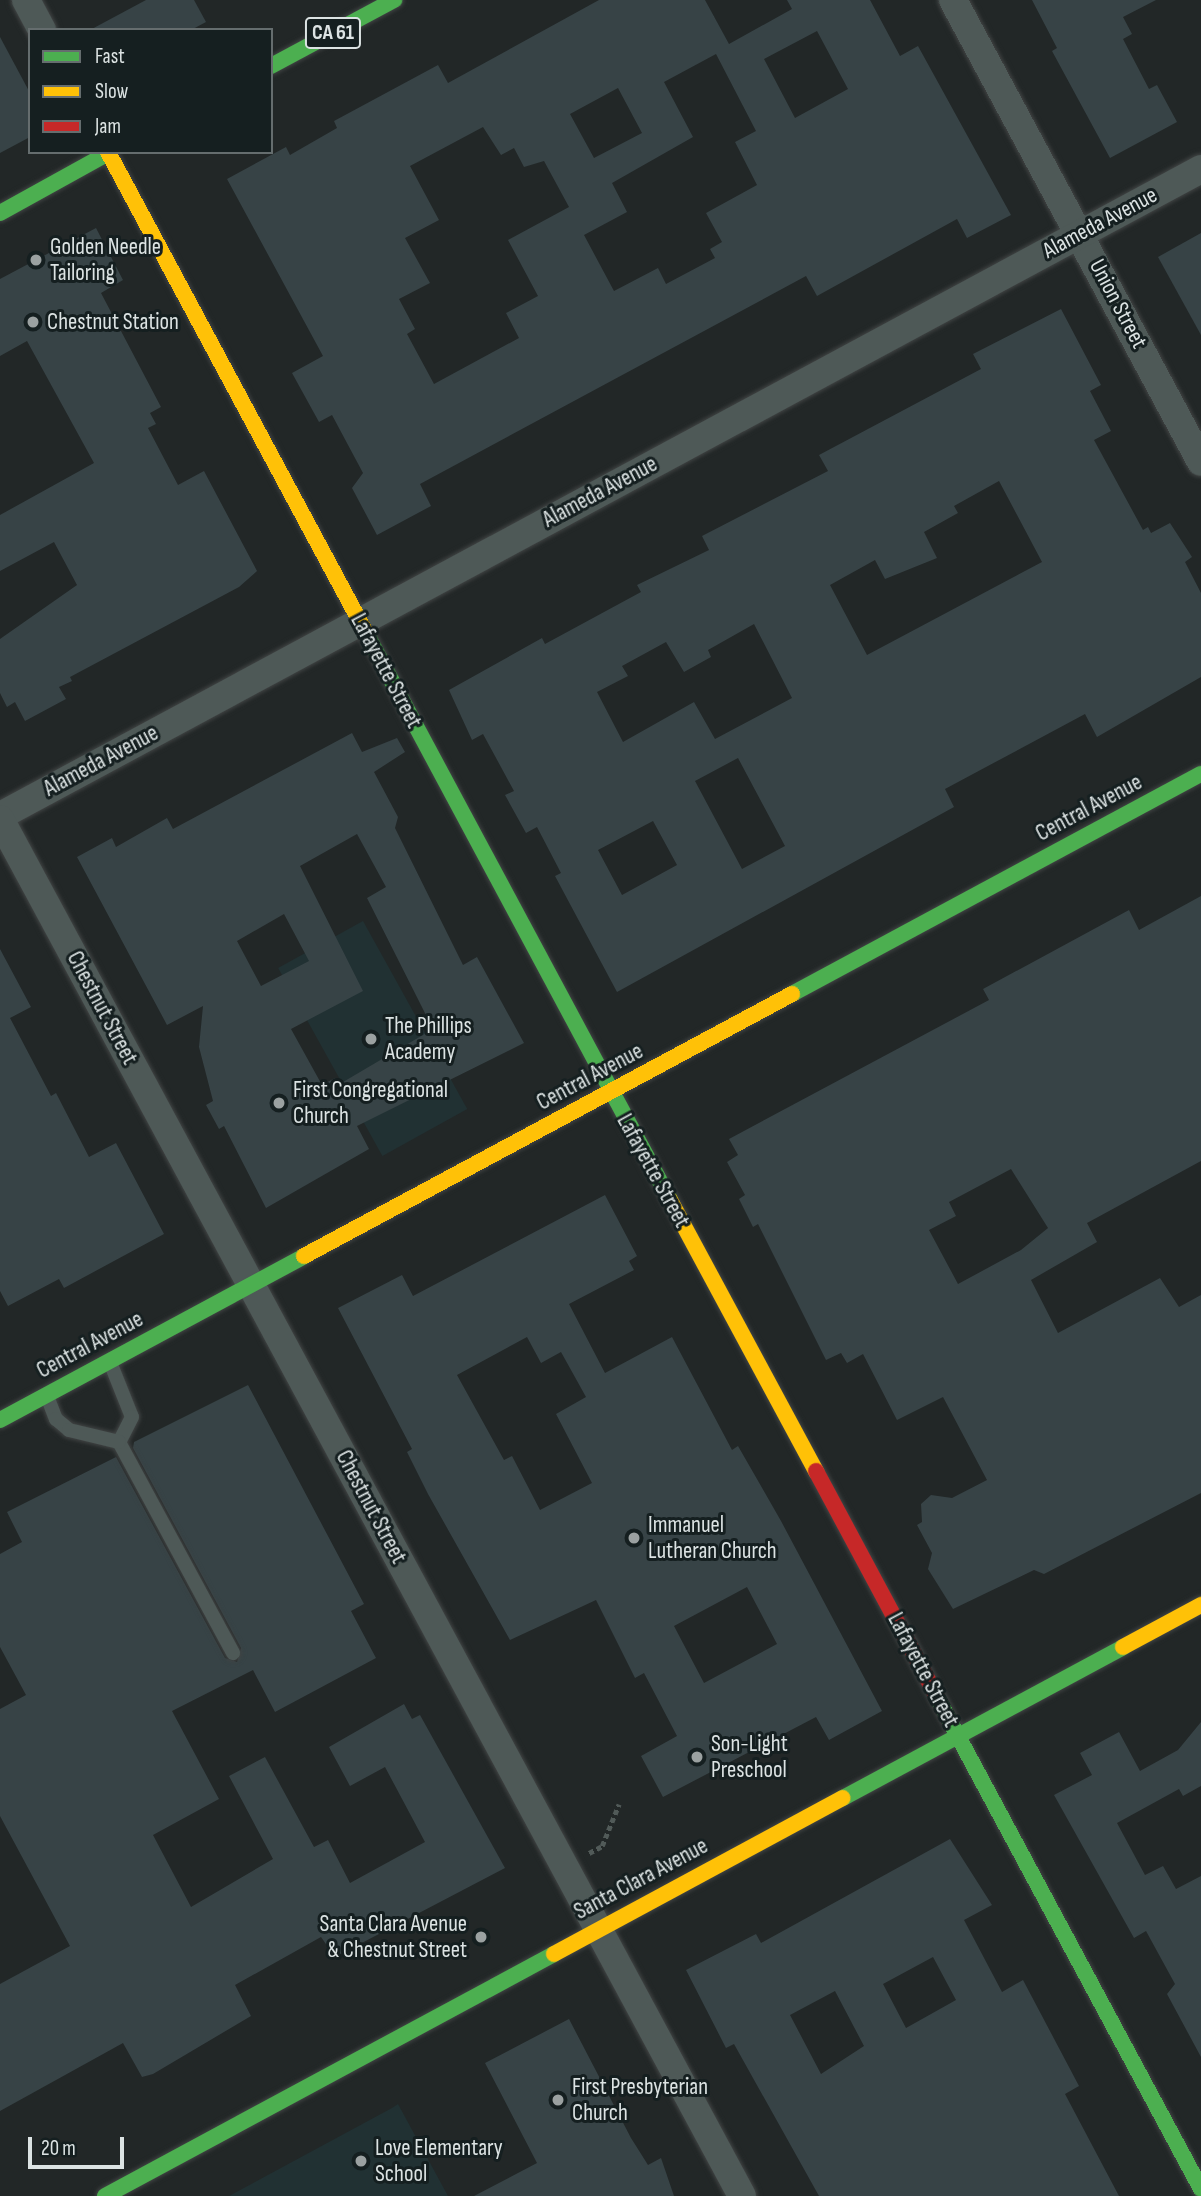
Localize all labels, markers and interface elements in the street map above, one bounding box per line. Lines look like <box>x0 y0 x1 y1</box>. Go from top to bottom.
road number: CA 61 <box>303 16 363 50</box>
legend <box>28 28 273 154</box>
text: Fast <box>95 44 125 69</box>
text: Slow <box>95 79 128 104</box>
text: Jam <box>95 114 121 139</box>
street label: Alameda Avenue <box>1038 181 1162 265</box>
place label: Golden Needle Tailoring <box>50 233 161 287</box>
marker: Golden Needle Tailoring <box>28 252 44 268</box>
street label: Union Street <box>1083 255 1153 353</box>
place label: Chestnut Station <box>47 308 179 336</box>
marker: Chestnut Station <box>25 314 41 330</box>
street label: Alameda Avenue <box>538 450 662 534</box>
street label: Lafayette Street <box>344 609 428 733</box>
street label: Alameda Avenue <box>39 719 163 803</box>
street label: Central Avenue <box>1031 768 1147 848</box>
street label: Chestnut Street <box>61 947 143 1069</box>
place label: The Phillips Academy <box>385 1012 472 1066</box>
marker: The Phillips Academy <box>363 1031 379 1047</box>
street label: Central Avenue <box>532 1037 648 1117</box>
place label: First Congregational Church <box>293 1076 448 1130</box>
marker: First Congregational Church <box>271 1095 287 1111</box>
street label: Lafayette Street <box>610 1109 696 1233</box>
street label: Central Avenue <box>32 1305 148 1385</box>
street label: Chestnut Street <box>330 1446 412 1568</box>
place label: Immanuel Lutheran Church <box>648 1511 777 1565</box>
marker: Immanuel Lutheran Church <box>626 1530 642 1546</box>
street label: Lafayette Street <box>881 1608 965 1732</box>
place label: Son-Light Preschool <box>711 1730 788 1784</box>
marker: Son-Light Preschool <box>689 1749 705 1765</box>
street label: Santa Clara Avenue <box>569 1832 713 1926</box>
place label: Santa Clara Avenue & Chestnut Street <box>320 1910 467 1964</box>
marker: Santa Clara Avenue & Chestnut Street <box>473 1929 489 1945</box>
place label: First Presbyterian Church <box>572 2073 708 2127</box>
marker: First Presbyterian Church <box>550 2092 566 2108</box>
scale bar <box>32 2122 128 2166</box>
place label: Love Elementary School <box>375 2134 503 2188</box>
text: 20 m <box>41 2136 76 2161</box>
marker: Love Elementary School <box>353 2153 369 2169</box>

